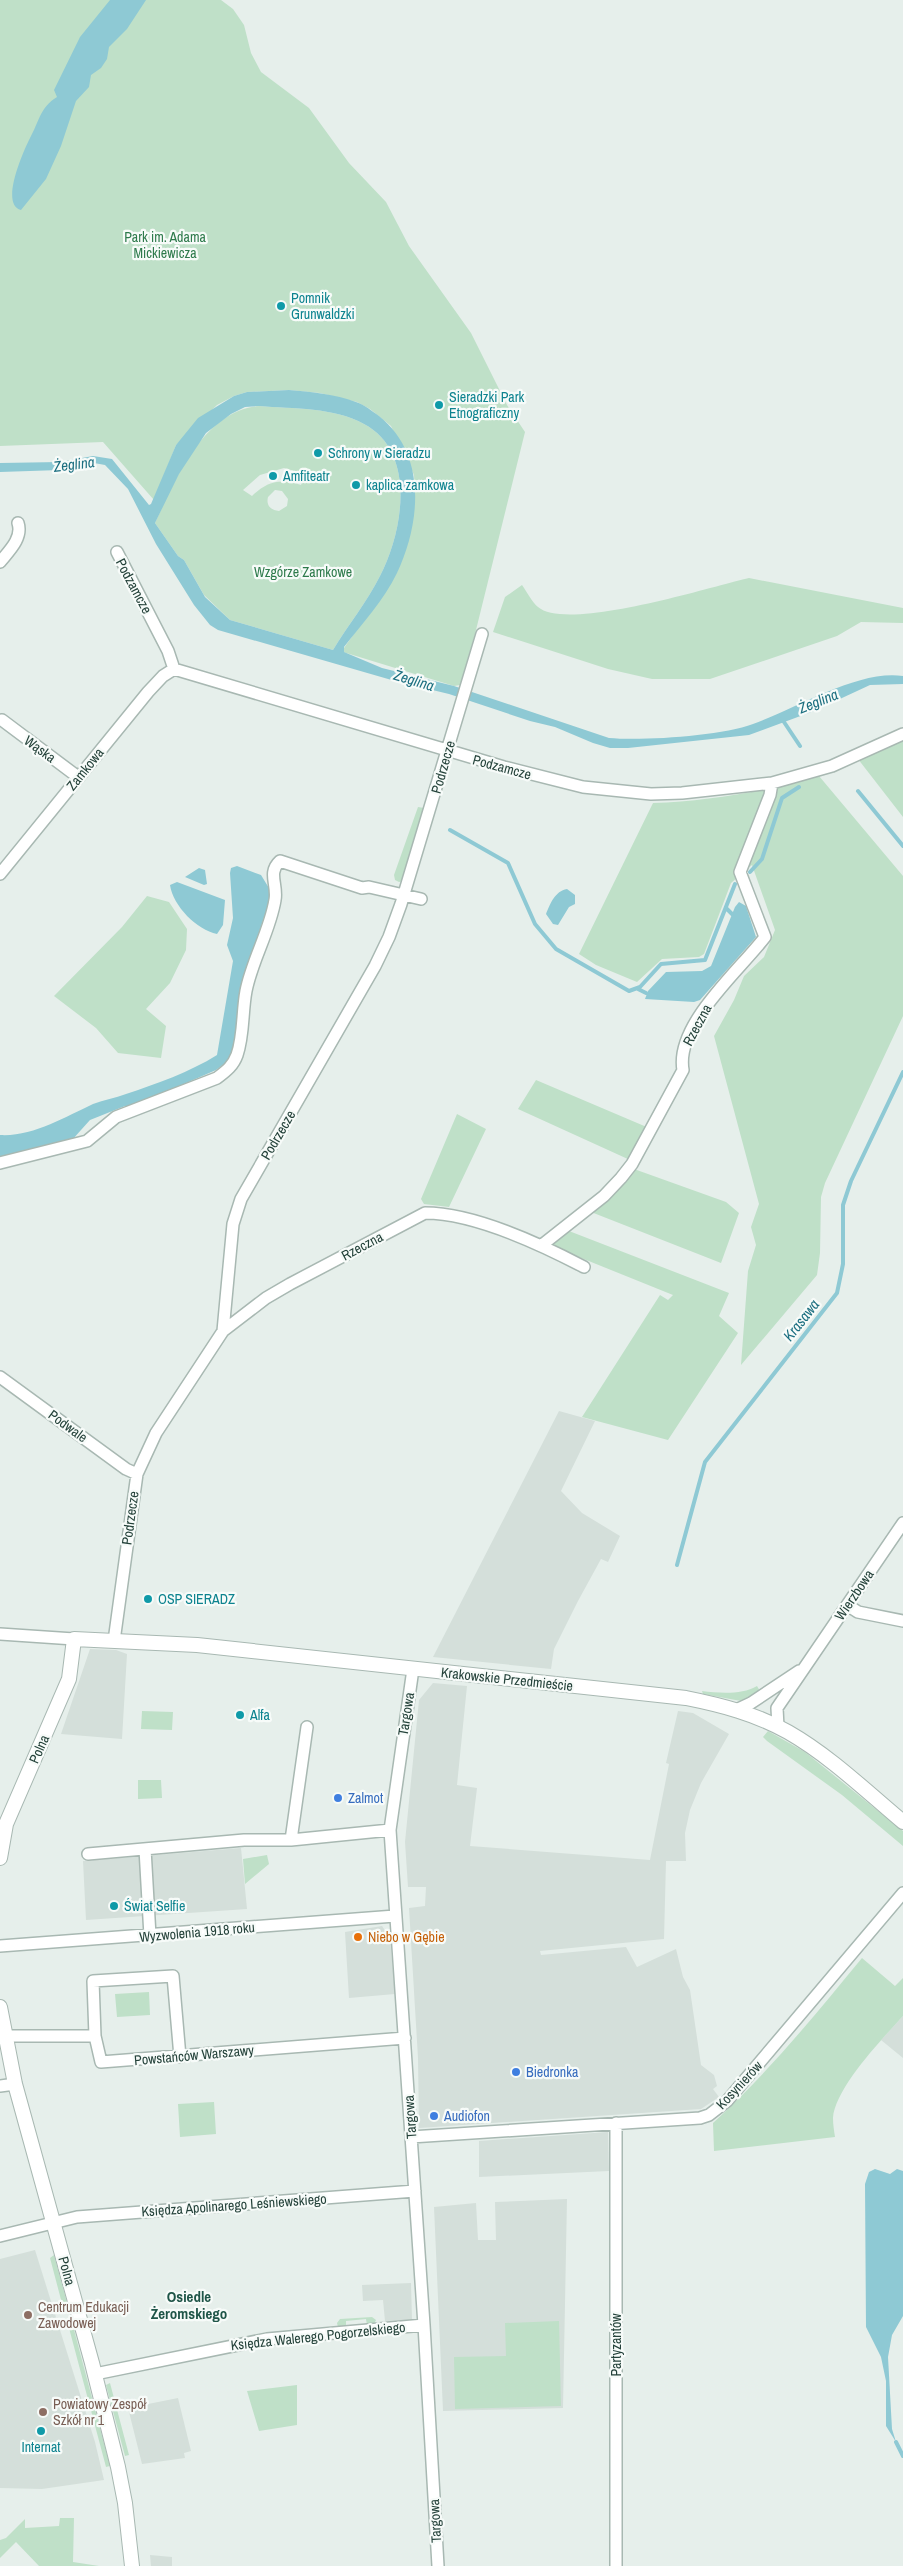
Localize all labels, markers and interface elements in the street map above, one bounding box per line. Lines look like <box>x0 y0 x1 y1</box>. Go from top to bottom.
park label: Park im. Adama Mickiewicza <box>124 228 206 262</box>
place label: Pomnik Grunwaldzki <box>291 289 355 323</box>
marker: Pomnik Grunwaldzki <box>275 300 287 312</box>
place label: Sieradzki Park Etnograficzny <box>449 388 525 422</box>
marker: Sieradzki Park Etnograficzny <box>433 399 445 411</box>
place label: Schrony w Sieradzu <box>328 444 431 462</box>
marker: Schrony w Sieradzu <box>312 447 324 459</box>
water label: Żeglina <box>51 451 96 477</box>
place label: Amfiteatr <box>282 467 330 485</box>
marker: Amfiteatr <box>267 470 279 482</box>
place label: kaplica zamkowa <box>366 476 455 494</box>
marker: kaplica zamkowa <box>350 479 362 491</box>
street label: Podzamcze <box>112 555 156 617</box>
park label: Wzgórze Zamkowe <box>254 563 352 581</box>
water label: Żeglina <box>390 664 437 696</box>
water label: Żeglina <box>794 684 841 719</box>
street label: Wąska <box>21 732 60 767</box>
street label: Podrzecze <box>427 738 459 796</box>
street label: Zamkowa <box>62 744 108 794</box>
street label: Podzamcze <box>471 751 533 783</box>
street label: Rzeczna <box>679 1001 716 1049</box>
street label: Podrzecze <box>257 1107 299 1163</box>
street label: Rzeczna <box>338 1227 386 1264</box>
water label: Krasawa <box>778 1295 824 1345</box>
street label: Podwale <box>45 1406 91 1446</box>
street label: Podrzecze <box>117 1490 143 1546</box>
street label: Wierzbowa <box>830 1566 878 1624</box>
place label: OSP SIERADZ <box>158 1590 235 1608</box>
marker: OSP SIERADZ <box>142 1593 154 1605</box>
street label: Krakowskie Przedmieście <box>440 1663 574 1695</box>
street label: Targowa <box>394 1690 418 1737</box>
place label: Alfa <box>249 1706 270 1724</box>
marker: Alfa <box>234 1709 246 1721</box>
street label: Polna <box>25 1731 53 1766</box>
place label: Zalmot <box>348 1789 383 1807</box>
marker: Zalmot <box>332 1792 344 1804</box>
place label: Świat Selfie <box>124 1897 185 1915</box>
marker: Świat Selfie <box>108 1900 120 1912</box>
street label: Wyzwolenia 1918 roku <box>138 1918 256 1946</box>
place label: Niebo w Gębie <box>368 1928 445 1946</box>
marker: Niebo w Gębie <box>352 1931 364 1943</box>
street label: Powstańców Warszawy <box>133 2041 255 2069</box>
street label: Kosynierów <box>712 2056 767 2113</box>
place label: Biedronka <box>526 2063 579 2081</box>
marker: Biedronka <box>510 2066 522 2078</box>
street label: Targowa <box>399 2094 420 2139</box>
place label: Audiofon <box>443 2107 490 2125</box>
marker: Audiofon <box>428 2110 440 2122</box>
street label: Księdza Apolinarego Leśniewskiego <box>141 2190 327 2220</box>
street label: Polna <box>55 2254 80 2288</box>
district label: Osiedle Żeromskiego <box>151 2286 227 2324</box>
place label: Centrum Edukacji Zawodowej <box>38 2298 129 2332</box>
marker: Centrum Edukacji Zawodowej <box>22 2309 34 2321</box>
street label: Partyzantów <box>607 2313 625 2377</box>
street label: Księdza Walerego Pogorzelskiego <box>230 2318 406 2354</box>
place label: Powiatowy Zespół Szkół nr 1 <box>53 2395 148 2429</box>
marker: Powiatowy Zespół Szkół nr 1 <box>37 2406 49 2418</box>
marker: Internat <box>35 2425 47 2437</box>
place label: Internat <box>22 2438 60 2456</box>
street label: Targowa <box>425 2498 445 2543</box>

